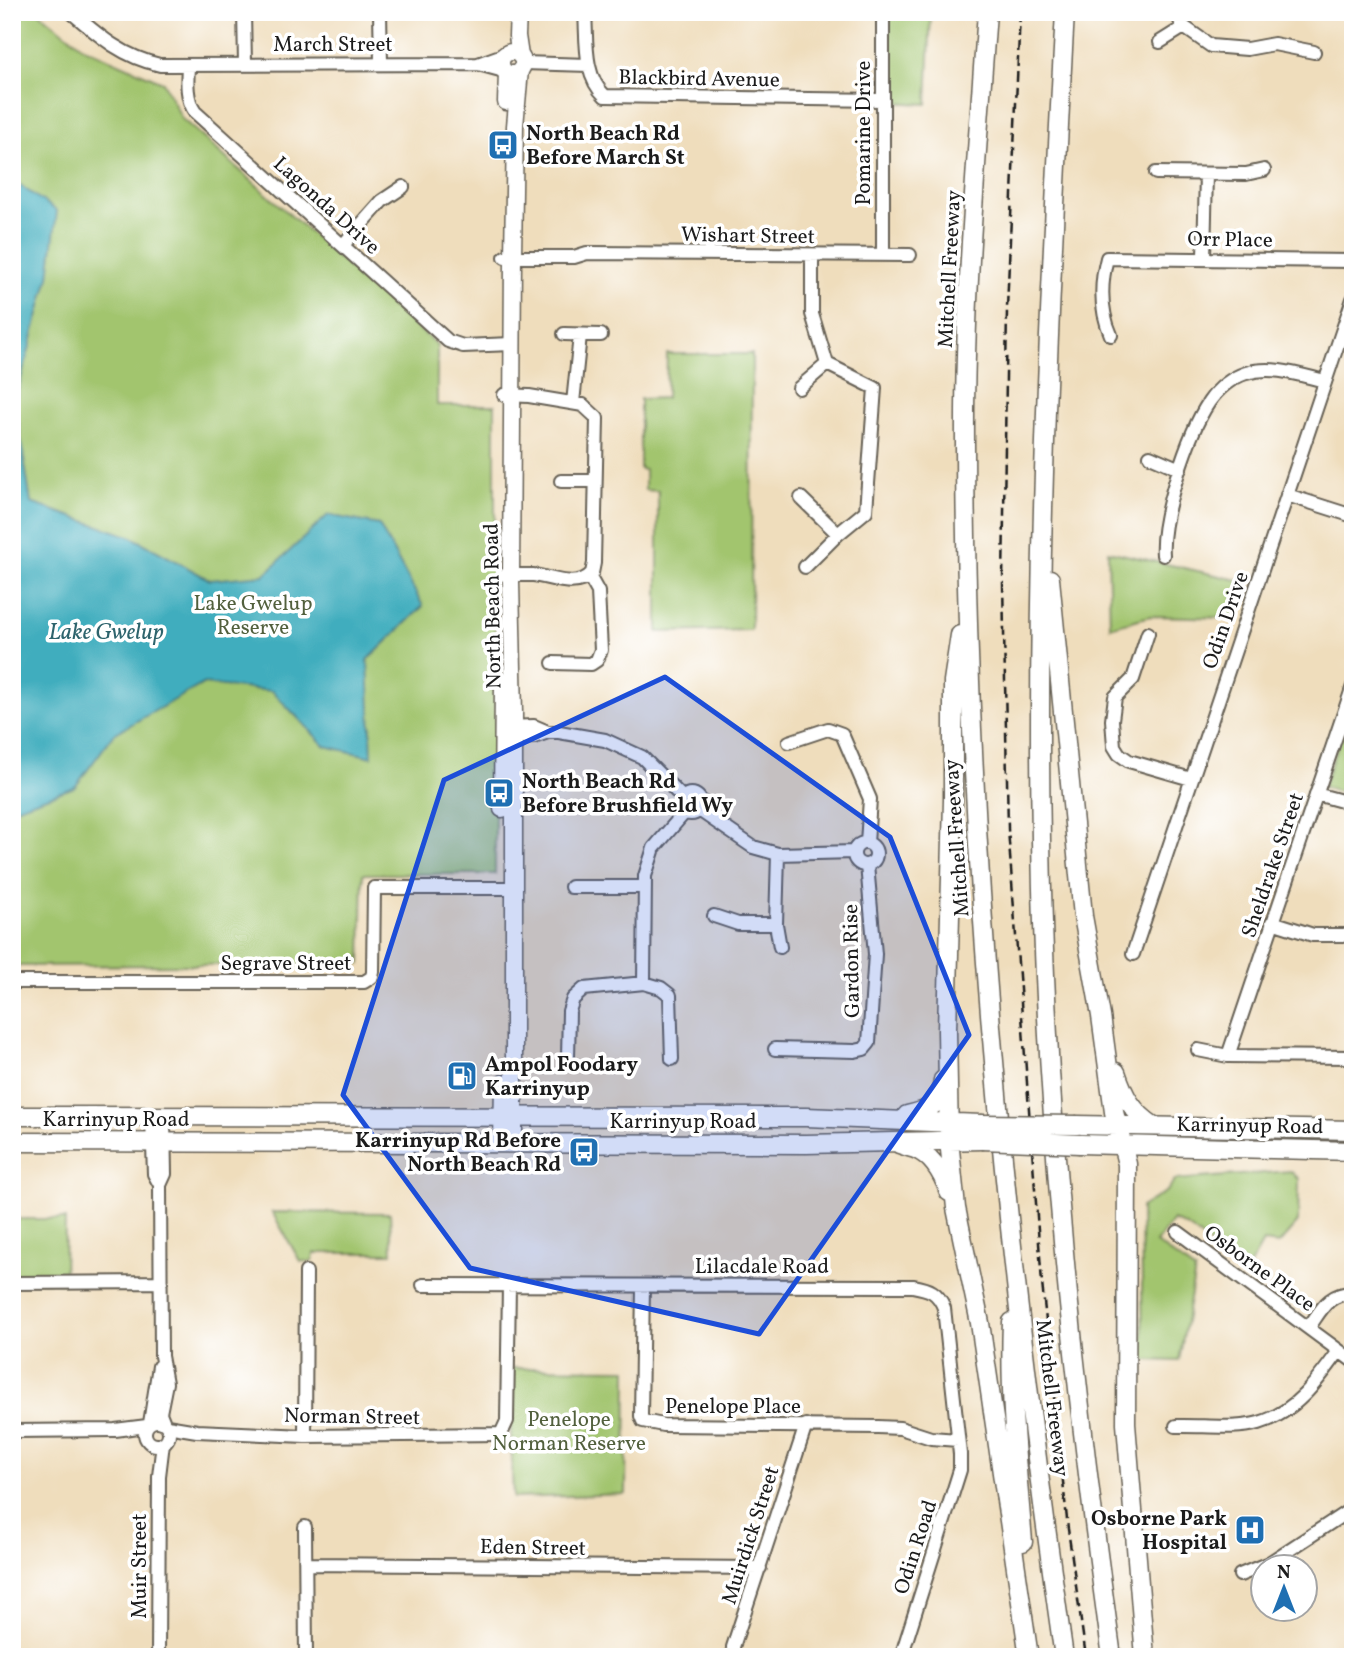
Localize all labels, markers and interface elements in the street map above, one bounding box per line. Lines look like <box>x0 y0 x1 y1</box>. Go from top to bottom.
street label: March Street <box>273 31 393 60</box>
street label: Pomarine Drive <box>850 60 879 206</box>
street label: Blackbird Avenue <box>618 64 780 95</box>
place label: North Beach Rd Before March St <box>526 120 685 173</box>
bus stop icon: North Beach Rd Before March St <box>486 128 520 162</box>
street label: Lagonda Drive <box>266 150 386 262</box>
street label: Mitchell Freeway <box>932 189 969 349</box>
street label: Wishart Street <box>681 221 815 252</box>
street label: Orr Place <box>1187 225 1273 256</box>
street label: North Beach Road <box>478 523 509 689</box>
street label: Odin Drive <box>1196 568 1257 673</box>
park label: Lake Gwelup Reserve <box>193 590 313 643</box>
water label: Lake Gwelup <box>49 617 164 649</box>
street label: Mitchell Freeway <box>937 757 977 918</box>
place label: North Beach Rd Before Brushfield Wy <box>522 768 733 821</box>
bus stop icon: North Beach Rd Before Brushfield Wy <box>482 776 516 810</box>
street label: Sheldrake Street <box>1235 789 1312 942</box>
street label: Gardon Rise <box>837 904 868 1018</box>
street label: Segrave Street <box>221 950 351 979</box>
place label: Ampol Foodary Karrinyup <box>485 1051 638 1104</box>
fuel station icon: Ampol Foodary Karrinyup <box>445 1059 479 1093</box>
street label: Karrinyup Road <box>42 1106 190 1135</box>
street label: Karrinyup Road <box>609 1108 757 1137</box>
street label: Karrinyup Road <box>1176 1111 1324 1142</box>
place label: Karrinyup Rd Before North Beach Rd <box>355 1127 561 1180</box>
bus stop icon: Karrinyup Rd Before North Beach Rd <box>567 1135 601 1169</box>
street label: Osborne Place <box>1198 1219 1321 1319</box>
street label: Lilacdale Road <box>695 1253 829 1282</box>
street label: Mitchell Freeway <box>1027 1318 1076 1479</box>
street label: Penelope Place <box>665 1393 801 1422</box>
street label: Norman Street <box>284 1402 420 1433</box>
park label: Penelope Norman Reserve <box>492 1406 646 1459</box>
street label: Muirdick Street <box>715 1463 787 1608</box>
street label: Odin Road <box>888 1497 945 1598</box>
place label: Osborne Park Hospital <box>1091 1505 1227 1558</box>
street label: Muir Street <box>126 1513 155 1619</box>
hospital icon: Osborne Park Hospital <box>1233 1513 1267 1547</box>
street label: Eden Street <box>480 1533 586 1564</box>
north arrow <box>1250 1554 1320 1624</box>
text: N <box>1277 1560 1291 1586</box>

